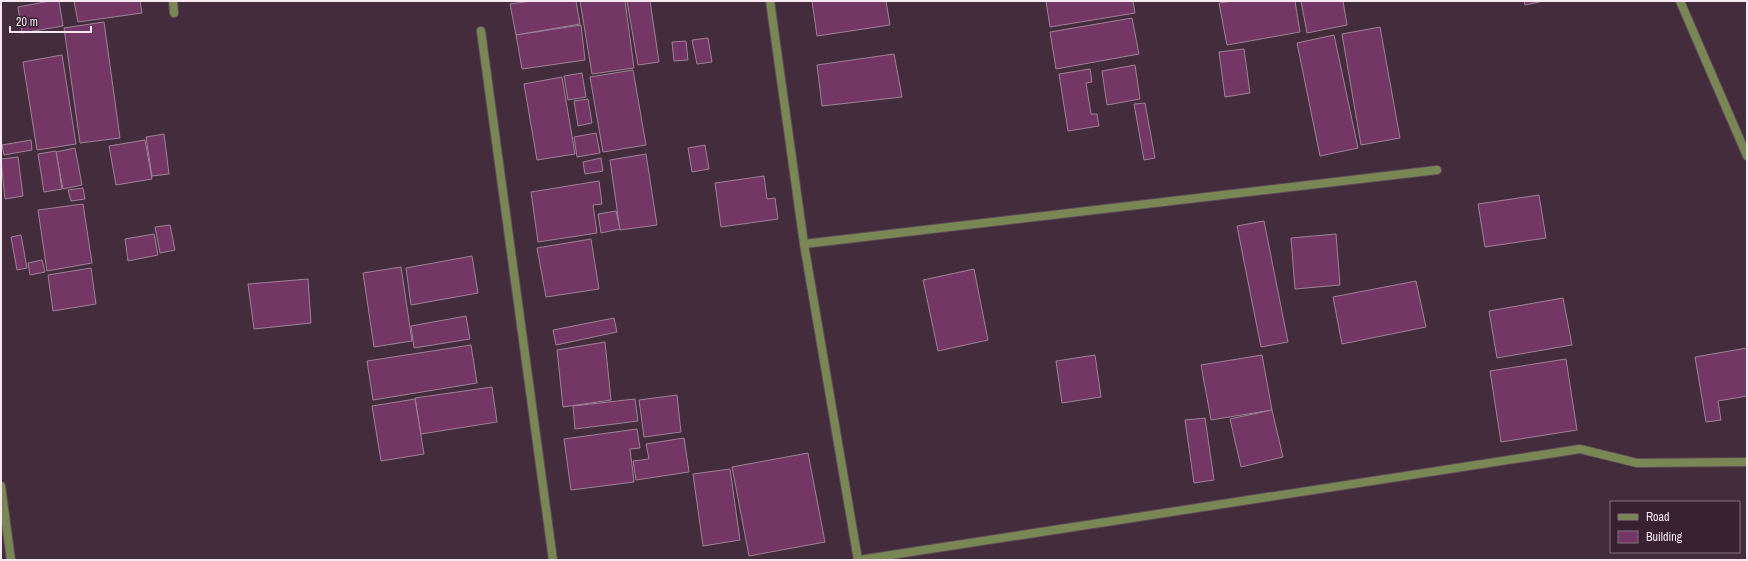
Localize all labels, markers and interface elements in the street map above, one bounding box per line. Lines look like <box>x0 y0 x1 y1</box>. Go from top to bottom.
scale bar <box>10 8 91 34</box>
text: 20 m <box>16 14 38 30</box>
legend <box>1610 501 1740 553</box>
text: Road <box>1646 509 1670 525</box>
text: Building <box>1646 529 1683 545</box>

